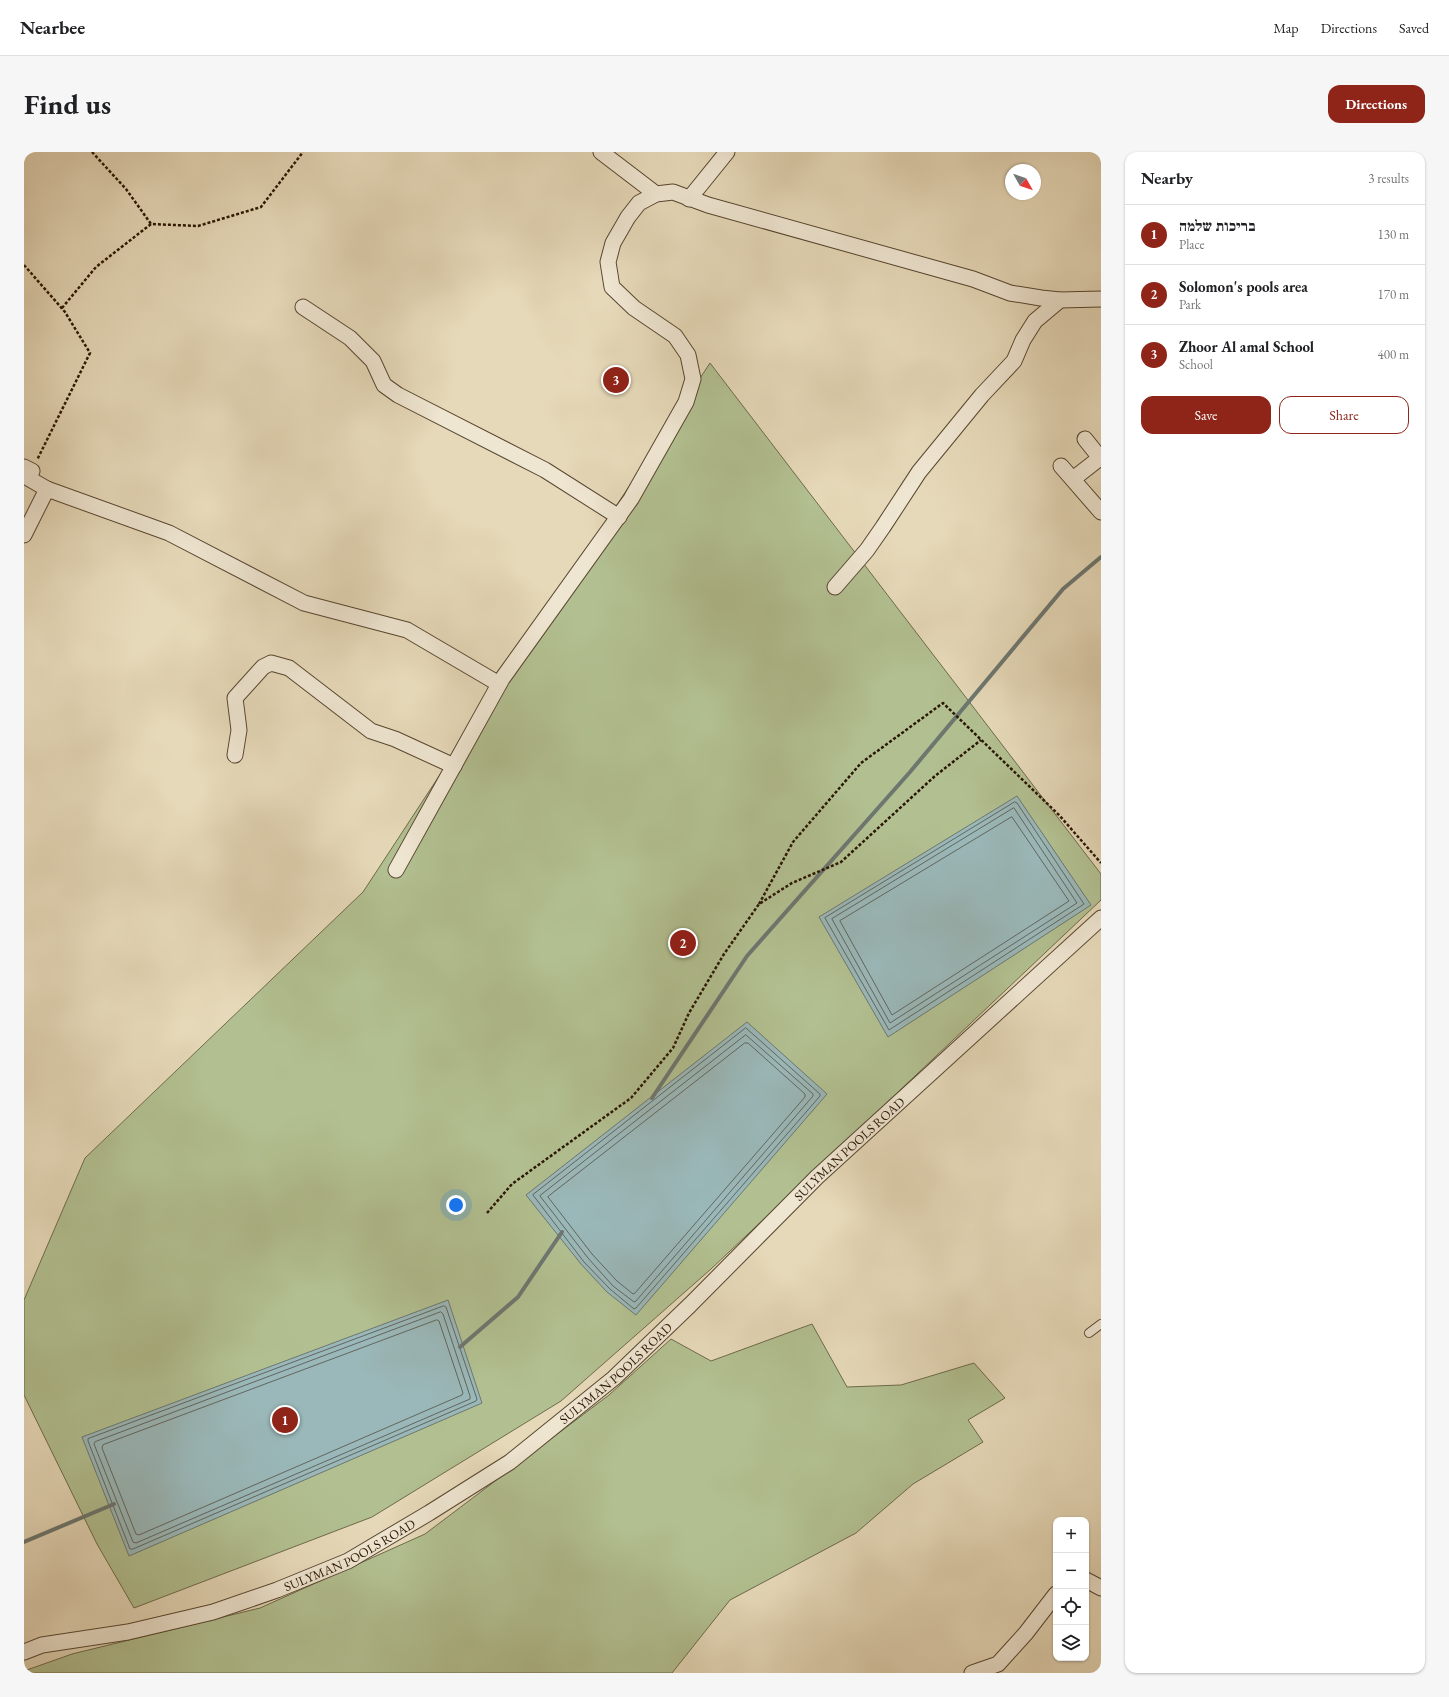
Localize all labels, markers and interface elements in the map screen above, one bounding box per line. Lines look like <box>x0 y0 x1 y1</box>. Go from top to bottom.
text: Nearbee <box>20 15 85 40</box>
text: Map <box>1273 19 1299 37</box>
text: Directions <box>1321 19 1377 37</box>
text: Saved <box>1399 19 1429 37</box>
button: Directions <box>1328 85 1425 123</box>
text: Find us <box>24 86 111 122</box>
north arrow <box>1005 164 1041 200</box>
text: Nearby <box>1141 167 1193 189</box>
text: 3 results <box>1368 170 1409 187</box>
text: בריכות שלמה <box>1179 216 1255 235</box>
text: 1 <box>1151 226 1157 243</box>
text: 130 m <box>1378 226 1409 243</box>
text: Place <box>1179 236 1205 253</box>
text: Solomon's pools area <box>1179 277 1308 296</box>
text: 2 <box>1151 286 1157 303</box>
text: 170 m <box>1378 286 1409 303</box>
text: Park <box>1179 296 1201 313</box>
text: Zhoor Al amal School <box>1179 337 1314 356</box>
text: 3 <box>1151 346 1157 363</box>
text: 400 m <box>1378 346 1409 363</box>
text: School <box>1179 356 1213 373</box>
pin: 3 <box>603 365 629 395</box>
button: Save <box>1141 396 1271 434</box>
button: Share <box>1279 396 1409 434</box>
pin: 2 <box>670 928 696 958</box>
street label: SULYMAN POOLS ROAD <box>790 1093 908 1204</box>
your location <box>446 1195 466 1215</box>
street label: SULYMAN POOLS ROAD <box>556 1318 676 1427</box>
pin: 1 <box>272 1405 298 1435</box>
street label: SULYMAN POOLS ROAD <box>281 1515 418 1595</box>
map controls <box>1053 1517 1089 1661</box>
button: + <box>1053 1517 1089 1553</box>
button: − <box>1053 1553 1089 1589</box>
button: locate <box>1053 1589 1089 1625</box>
button: layers <box>1053 1625 1089 1661</box>

